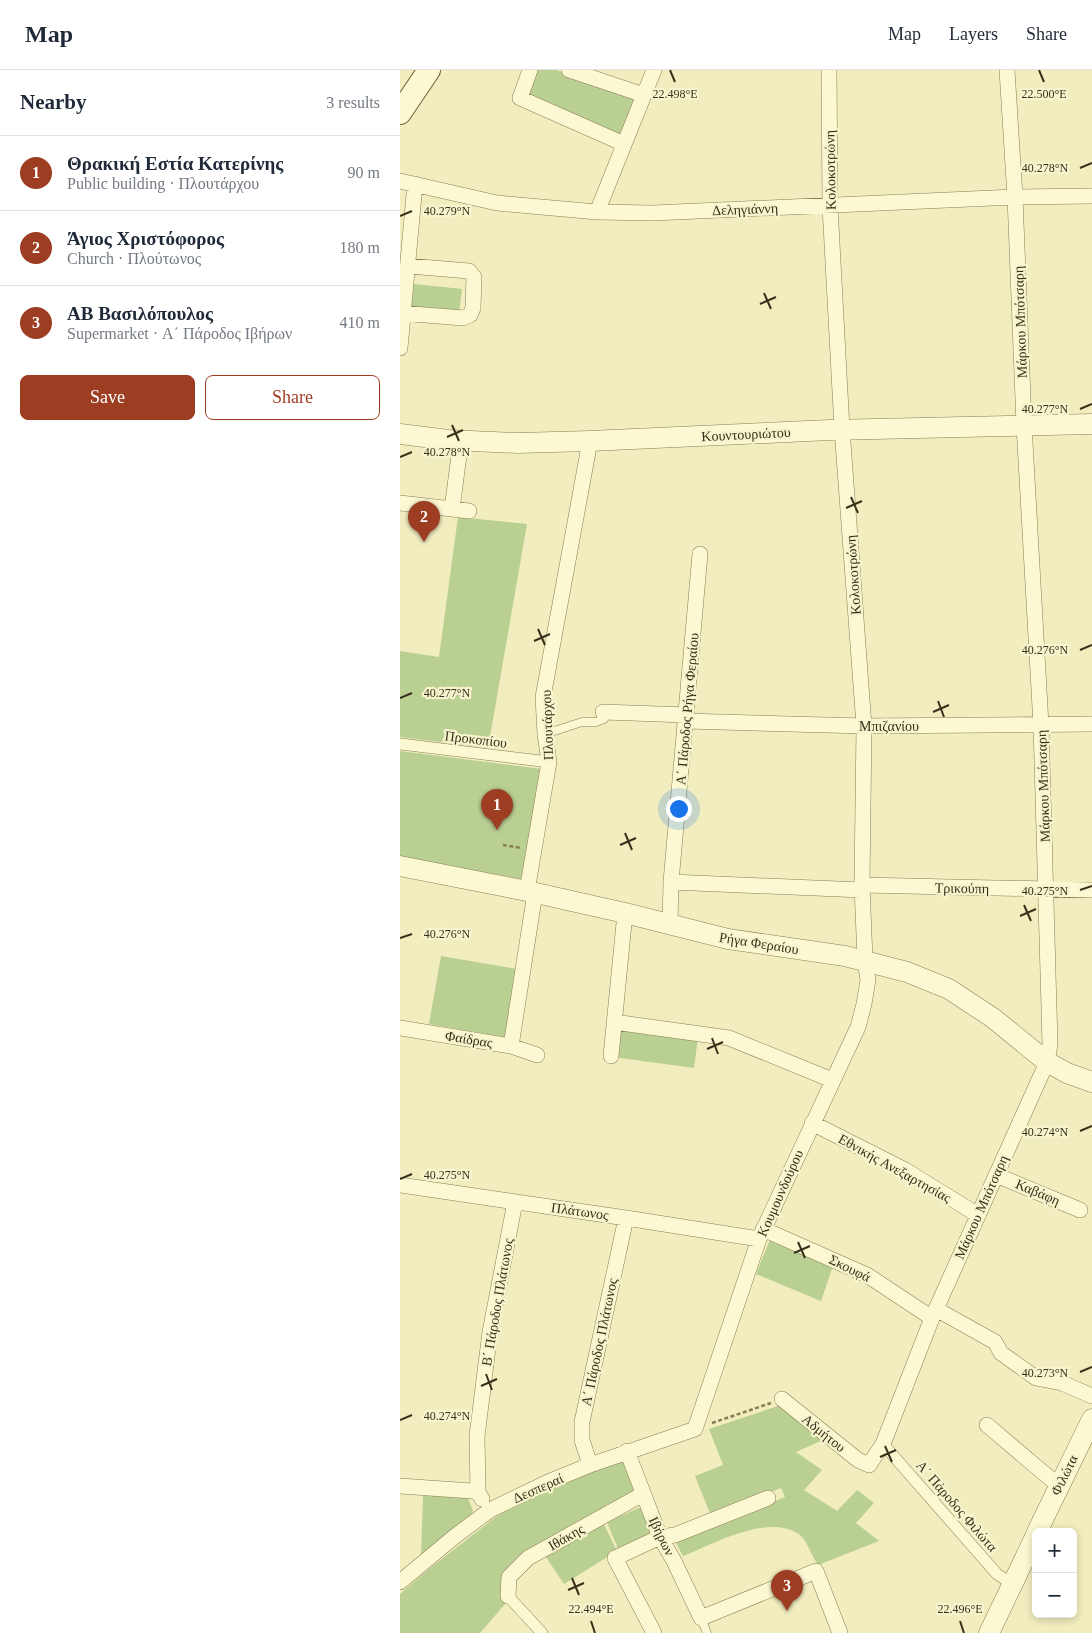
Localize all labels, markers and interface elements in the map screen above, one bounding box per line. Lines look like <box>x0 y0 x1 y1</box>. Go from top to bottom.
text: Map <box>25 21 73 47</box>
text: Map <box>888 24 921 44</box>
text: Layers <box>949 24 998 44</box>
text: Share <box>1026 24 1067 44</box>
text: 22.498°E <box>652 87 698 101</box>
text: 22.500°E <box>1021 87 1067 101</box>
text: Nearby <box>20 90 87 114</box>
text: 3 results <box>326 94 380 111</box>
street label: Κολοκοτρώνη <box>822 130 839 210</box>
text: Θρακική Εστία Κατερίνης <box>67 153 283 174</box>
text: 40.278°N <box>1022 161 1069 175</box>
text: 1 <box>32 164 40 181</box>
text: 90 m <box>348 164 380 181</box>
text: Public building · Πλουτάρχου <box>67 175 259 192</box>
street label: Δεληγιάννη <box>712 201 778 218</box>
text: 40.279°N <box>424 204 471 218</box>
text: Άγιος Χριστόφορος <box>67 228 224 249</box>
text: 2 <box>32 239 40 256</box>
text: 180 m <box>340 239 380 256</box>
text: Church · Πλούτωνος <box>67 250 201 267</box>
street label: Μάρκου Μπότσαρη <box>1011 266 1030 378</box>
text: ΑΒ Βασιλόπουλος <box>67 303 213 324</box>
text: 3 <box>32 314 40 331</box>
text: 410 m <box>340 314 380 331</box>
text: Supermarket · Α΄ Πάροδος Ιβήρων <box>67 325 292 342</box>
button: Save <box>20 375 195 420</box>
button: Share <box>205 375 380 420</box>
text: 40.277°N <box>1022 402 1069 416</box>
street label: Κουντουριώτου <box>701 425 791 444</box>
text: 40.278°N <box>424 445 471 459</box>
pin: 2 <box>408 501 440 542</box>
street label: Κολοκοτρώνη <box>843 534 864 615</box>
street label: Α΄ Πάροδος Ρήγα Φεραίου <box>673 632 702 786</box>
text: 40.276°N <box>1022 643 1069 657</box>
text: 40.277°N <box>424 686 471 700</box>
street label: Πλουτάρχου <box>539 689 556 761</box>
street label: Μπιζανίου <box>859 719 919 734</box>
street label: Προκοπίου <box>444 728 508 751</box>
street label: Μάρκου Μπότσαρη <box>1034 730 1053 842</box>
pin: 1 <box>481 789 513 830</box>
your location <box>666 796 692 822</box>
street label: Τρικούπη <box>935 881 989 896</box>
text: 40.275°N <box>1022 884 1069 898</box>
text: 40.276°N <box>424 927 471 941</box>
street label: Ρήγα Φεραίου <box>718 930 800 957</box>
street label: Φαίδρας <box>444 1028 494 1051</box>
text: 40.274°N <box>1022 1125 1069 1139</box>
street label: Εθνικής Ανεξαρτησίας <box>836 1131 954 1206</box>
street label: Κουμουνδούρου <box>755 1147 806 1239</box>
street label: Μάρκου Μπότσαρη <box>952 1153 1011 1262</box>
text: 40.275°N <box>424 1168 471 1182</box>
street label: Καβάφη <box>1013 1176 1062 1209</box>
street label: Πλάτωνος <box>550 1200 610 1223</box>
street label: Β΄ Πάροδος Πλάτωνος <box>479 1237 516 1367</box>
street label: Σκουφά <box>827 1252 874 1285</box>
street label: Α΄ Πάροδος Πλάτωνος <box>579 1276 620 1407</box>
text: 40.273°N <box>1022 1366 1069 1380</box>
text: 40.274°N <box>424 1409 471 1423</box>
street label: Αδμήτου <box>799 1411 848 1455</box>
street label: Φιλώτα <box>1048 1452 1081 1498</box>
street label: Α΄ Πάροδος Φιλώτα <box>913 1458 1001 1555</box>
street label: Δεσπεραί <box>511 1471 566 1506</box>
street label: Ιβήρων <box>646 1514 677 1558</box>
street label: Ιθάκης <box>546 1521 587 1554</box>
map controls <box>1032 1528 1077 1618</box>
button: + <box>1032 1528 1077 1573</box>
pin: 3 <box>771 1570 803 1611</box>
button: − <box>1032 1573 1077 1618</box>
text: 22.494°E <box>568 1602 614 1616</box>
text: 22.496°E <box>937 1602 983 1616</box>

